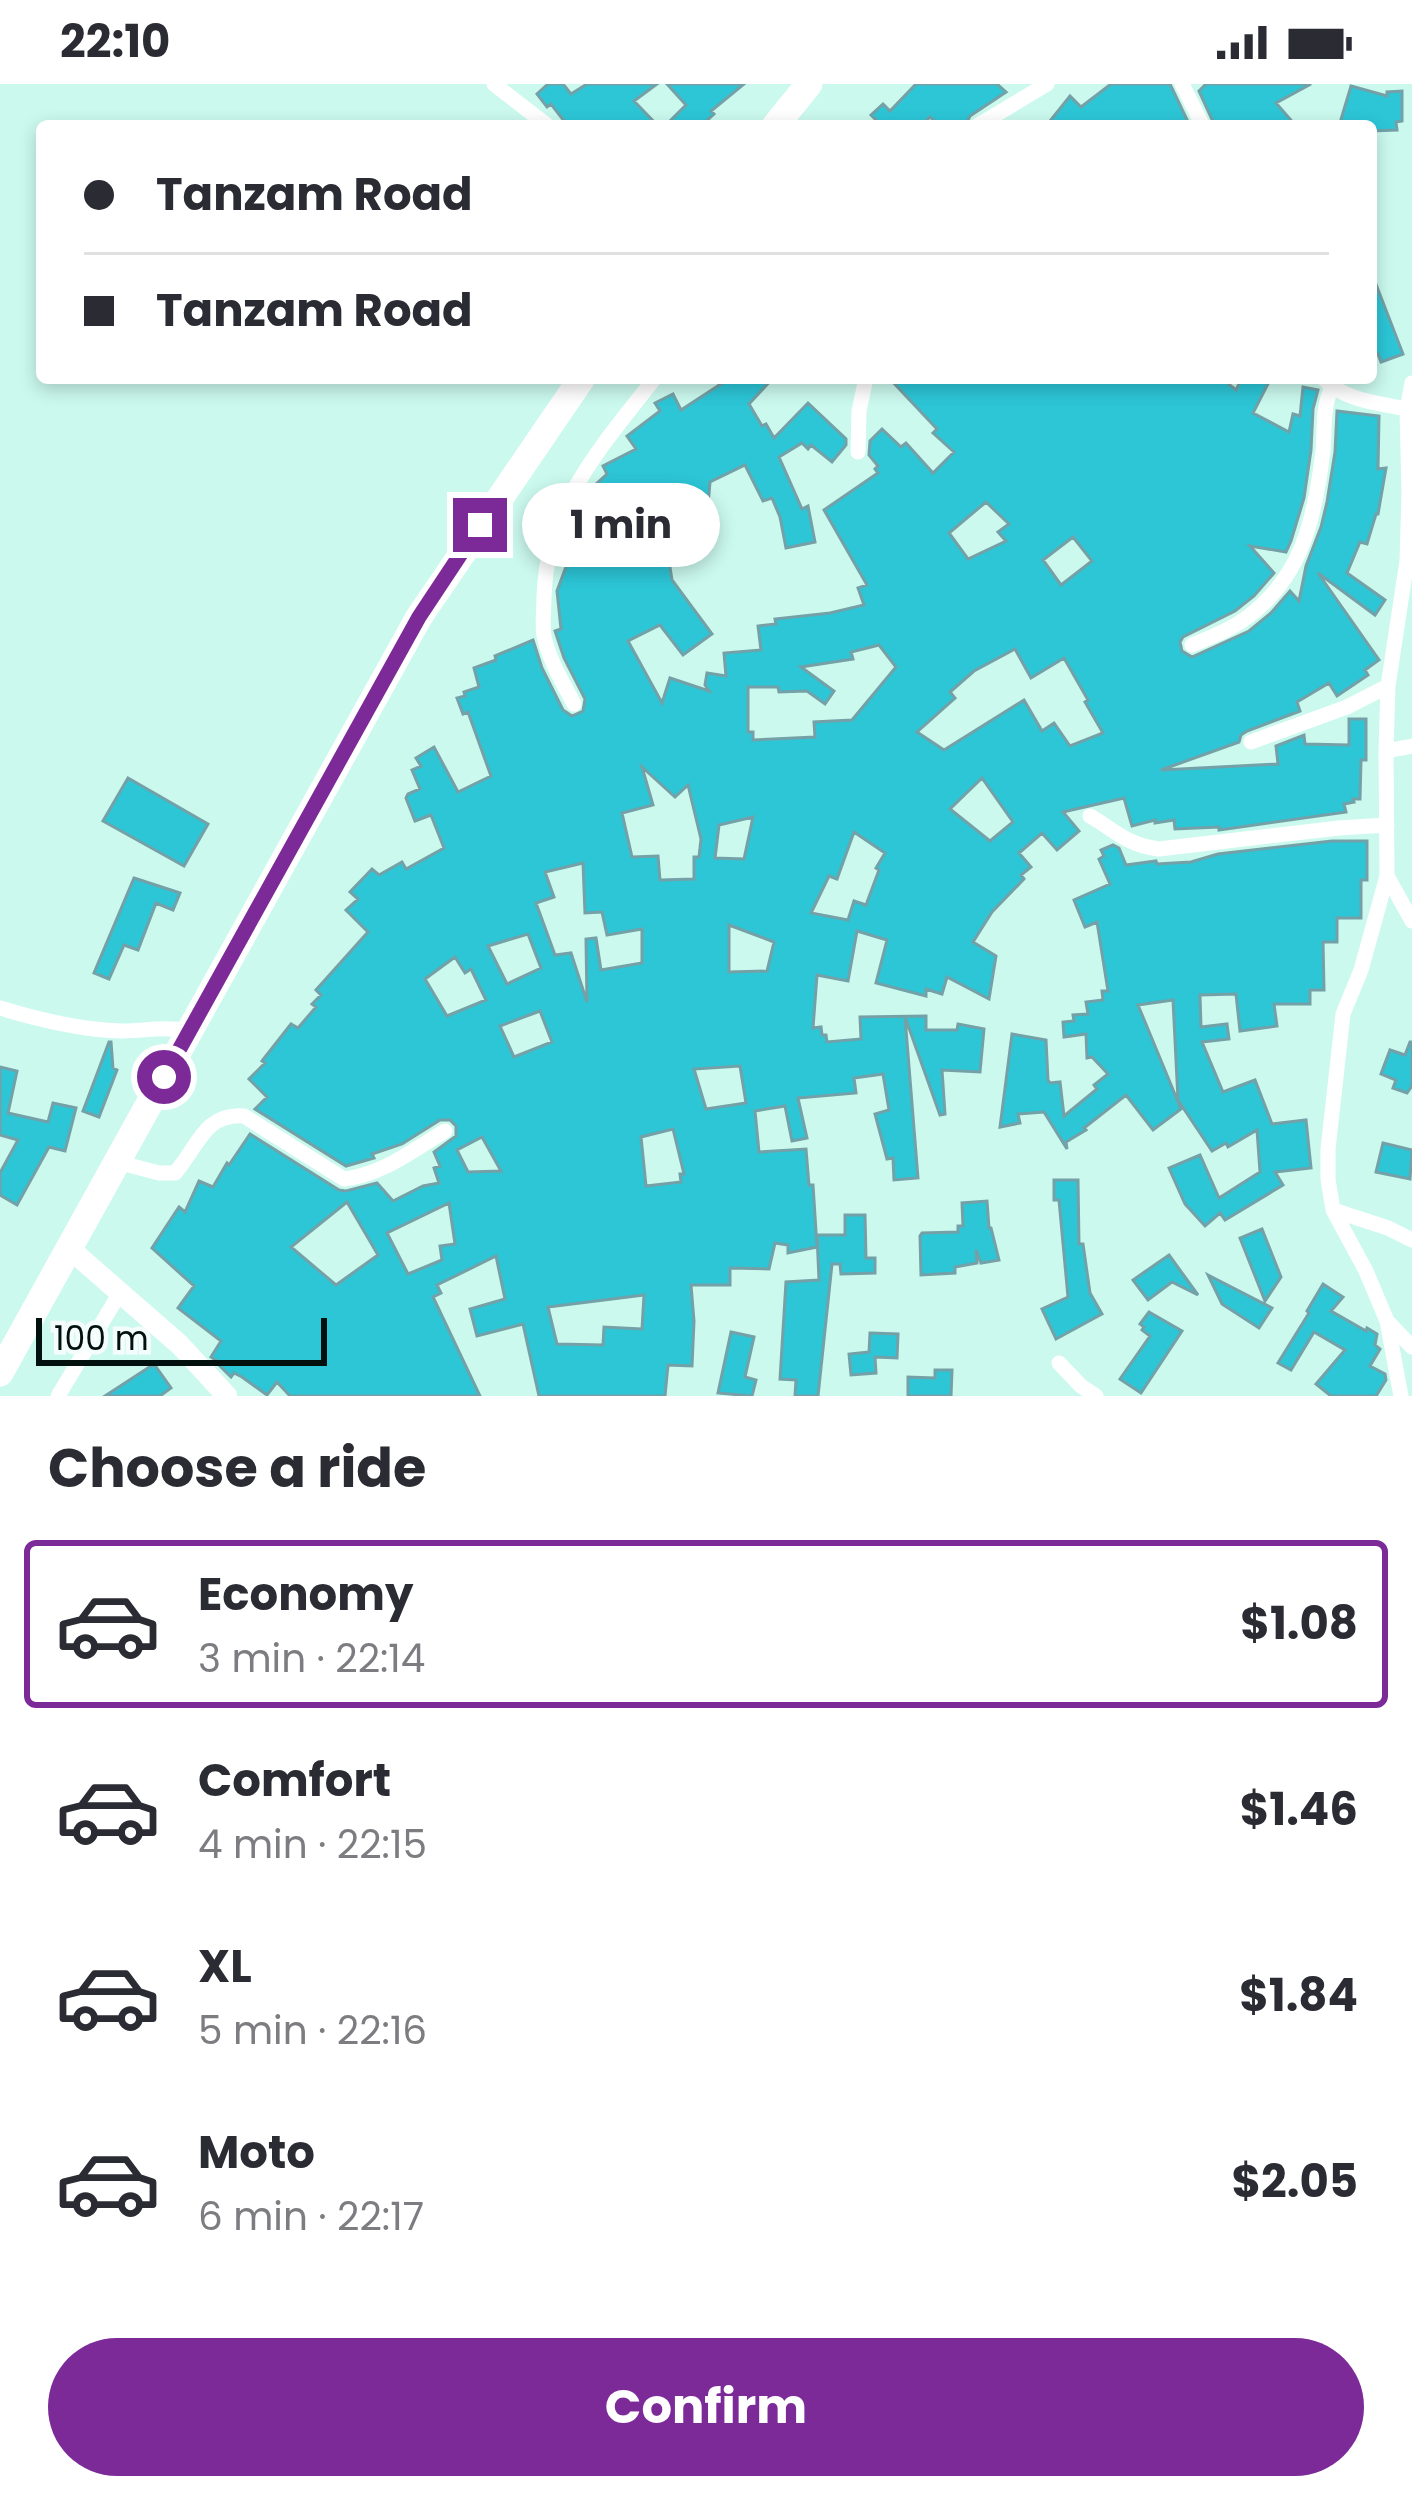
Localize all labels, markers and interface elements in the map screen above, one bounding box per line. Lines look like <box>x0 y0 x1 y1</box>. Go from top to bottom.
text: 22:10 <box>60 10 170 73</box>
text: Tanzam Road <box>156 163 473 226</box>
text: Tanzam Road <box>156 279 473 342</box>
callout: 1 min <box>522 483 720 567</box>
text: 1 min <box>570 497 672 552</box>
route end <box>453 498 507 552</box>
route start <box>137 1050 191 1104</box>
scale bar <box>36 1312 327 1365</box>
text: 100 m <box>54 1315 149 1362</box>
text: Choose a ride <box>48 1430 426 1506</box>
text: Economy <box>198 1563 413 1626</box>
icon: car <box>54 1570 162 1678</box>
text: $1.08 <box>1240 1592 1358 1655</box>
text: 3 min · 22:14 <box>198 1631 425 1686</box>
text: Comfort <box>198 1749 391 1812</box>
icon: car <box>54 1756 162 1864</box>
text: $1.46 <box>1240 1778 1358 1841</box>
text: 4 min · 22:15 <box>198 1817 427 1872</box>
text: XL <box>198 1935 252 1998</box>
icon: car <box>54 1942 162 2050</box>
text: $1.84 <box>1239 1964 1358 2027</box>
text: 5 min · 22:16 <box>198 2003 427 2058</box>
text: Moto <box>198 2121 315 2184</box>
icon: car <box>54 2128 162 2236</box>
text: $2.05 <box>1231 2150 1358 2213</box>
text: 6 min · 22:17 <box>198 2189 424 2244</box>
button: Confirm <box>48 2338 1364 2476</box>

